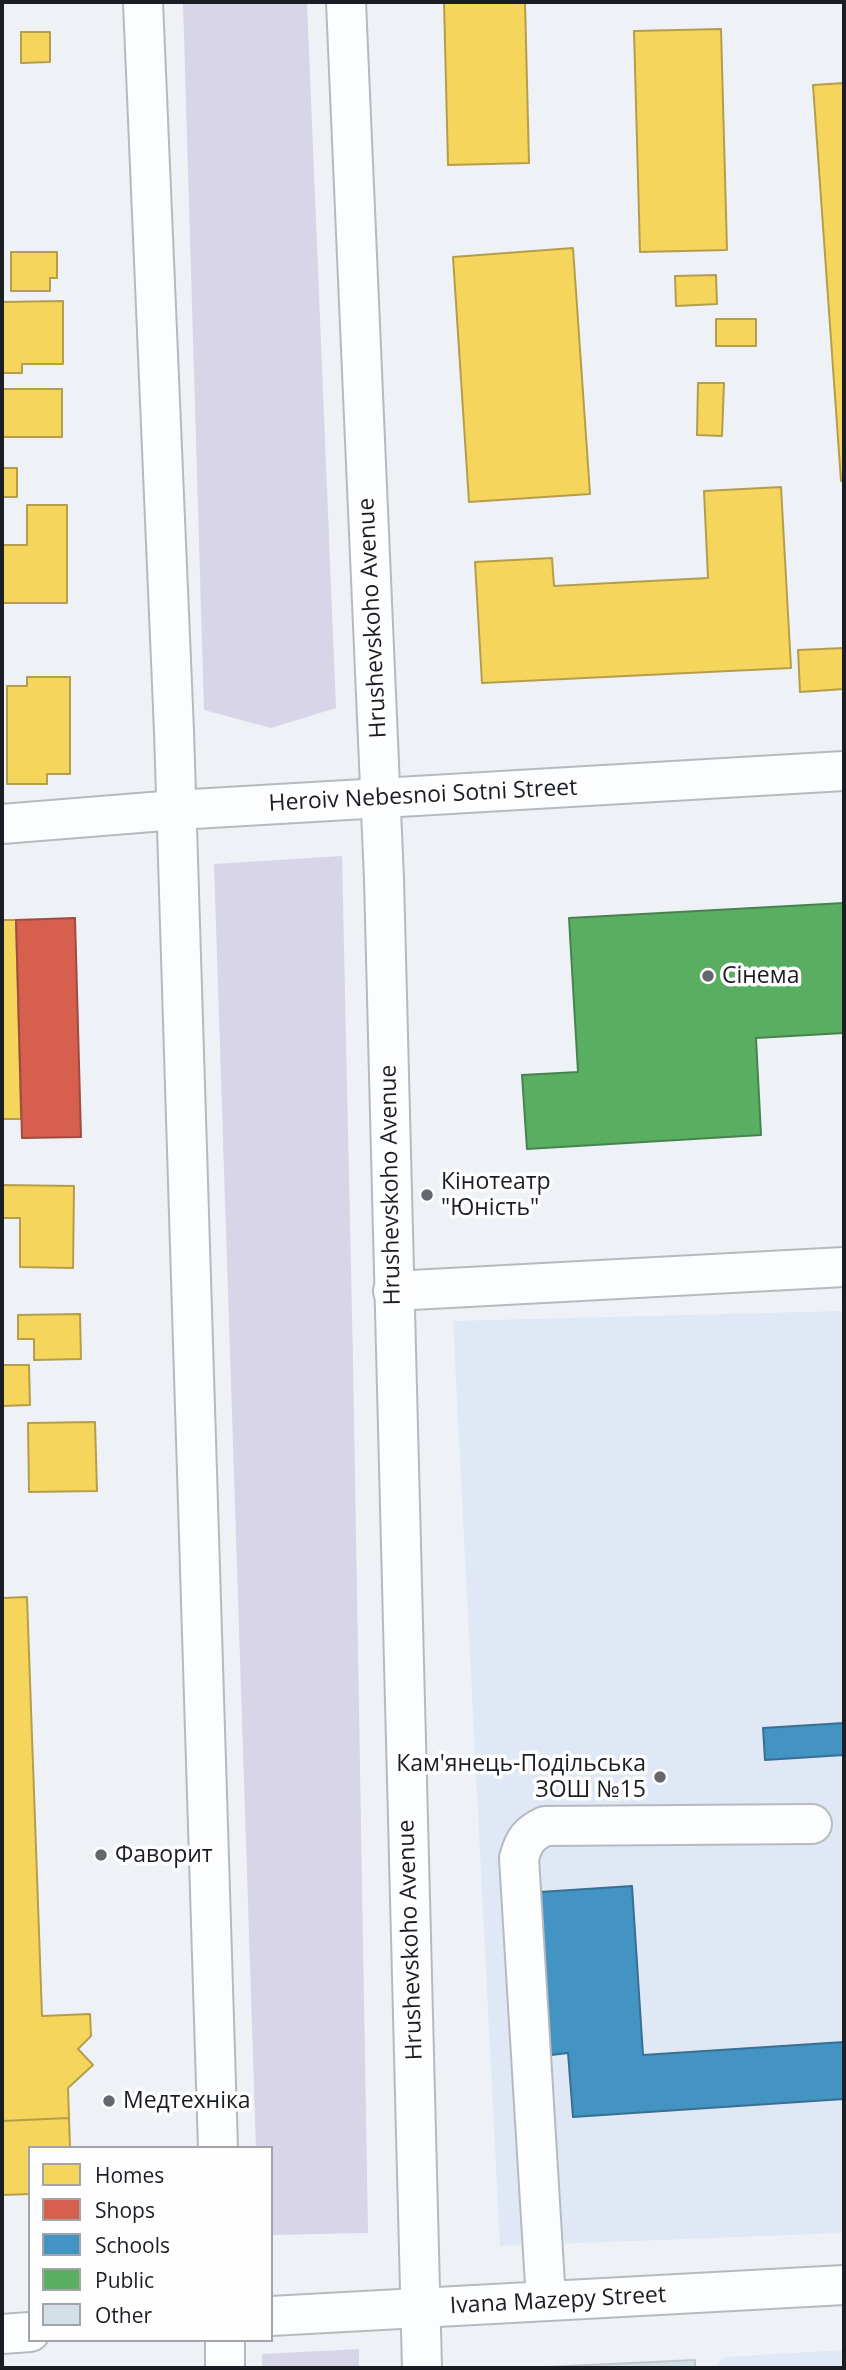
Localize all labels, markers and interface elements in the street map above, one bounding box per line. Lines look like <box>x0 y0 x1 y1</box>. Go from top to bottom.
street label: Hrushevskoho Avenue <box>353 497 393 739</box>
street label: Heroiv Nebesnoi Sotni Street <box>268 774 578 818</box>
place label: Сінема <box>722 962 799 990</box>
marker: Сінема <box>700 968 716 984</box>
street label: Hrushevskoho Avenue <box>375 1064 407 1306</box>
place label: Кінотеатр "Юність" <box>441 1168 551 1222</box>
marker: Кінотеатр "Юність" <box>419 1187 435 1203</box>
place label: Кам'янець-Подільська ЗОШ №15 <box>396 1750 646 1804</box>
marker: Кам'янець-Подільська ЗОШ №15 <box>652 1769 668 1785</box>
street label: Hrushevskoho Avenue <box>393 1819 429 2061</box>
place label: Фаворит <box>115 1841 213 1869</box>
marker: Фаворит <box>93 1847 109 1863</box>
place label: Медтехніка <box>123 2087 251 2115</box>
marker: Медтехніка <box>101 2093 117 2109</box>
legend <box>28 2146 273 2342</box>
text: Homes <box>95 2161 164 2189</box>
text: Shops <box>95 2196 155 2224</box>
text: Schools <box>95 2231 170 2259</box>
text: Public <box>95 2266 154 2294</box>
street label: Ivana Mazepy Street <box>449 2282 667 2320</box>
text: Other <box>95 2301 152 2329</box>

